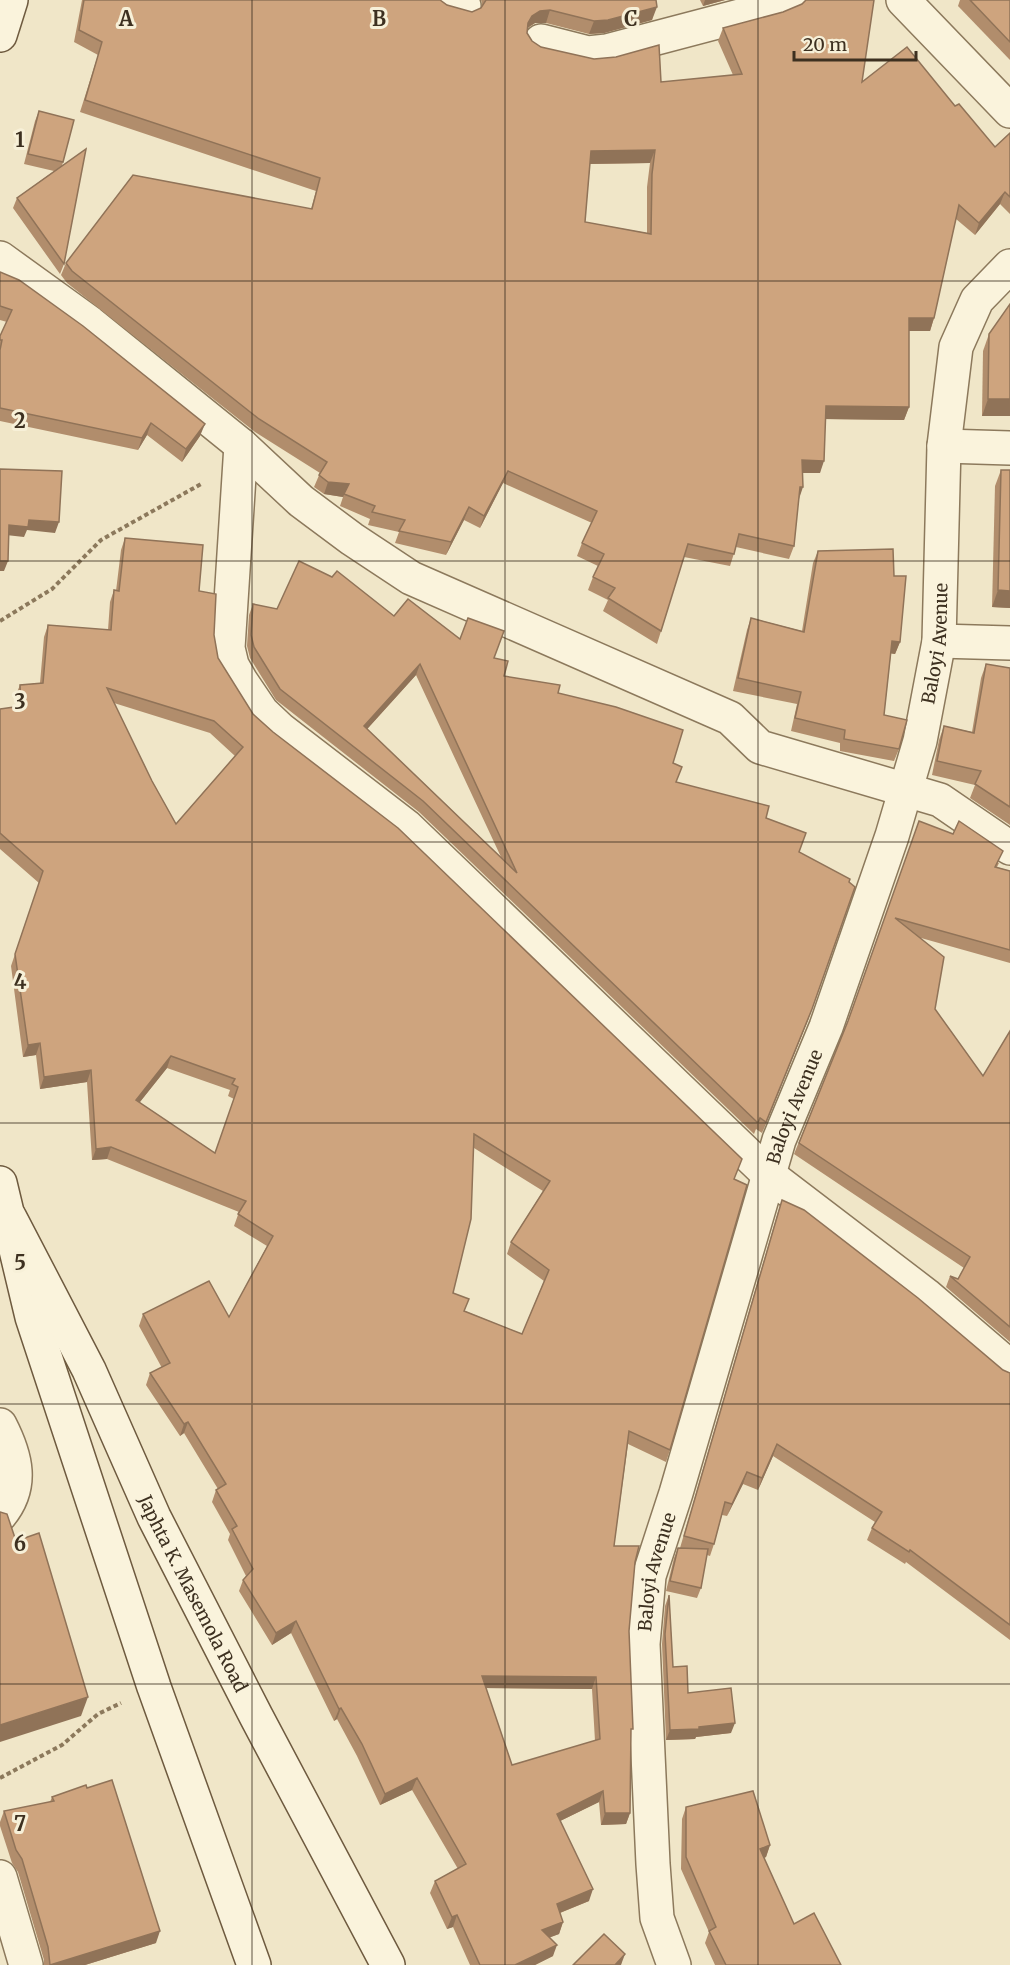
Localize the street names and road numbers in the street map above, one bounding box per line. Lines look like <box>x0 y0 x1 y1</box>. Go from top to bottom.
street label: Baloyi Avenue <box>916 583 952 706</box>
street label: Baloyi Avenue <box>761 1046 827 1167</box>
street label: Japhta K. Masemola Road <box>134 1490 253 1696</box>
street label: Baloyi Avenue <box>633 1509 680 1632</box>

